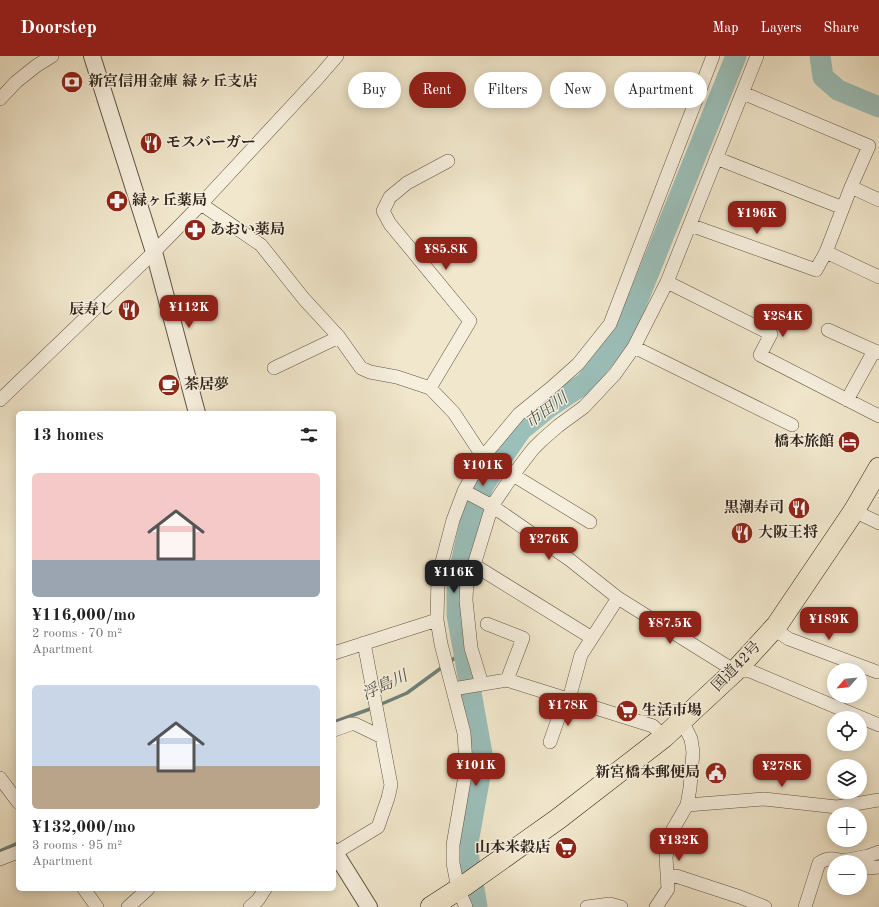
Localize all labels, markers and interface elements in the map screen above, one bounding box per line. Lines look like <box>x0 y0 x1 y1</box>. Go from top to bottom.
text: Doorstep <box>20 19 97 38</box>
text: Map <box>713 21 739 35</box>
text: Layers <box>761 21 802 35</box>
text: Share <box>824 21 859 35</box>
bank icon: 新宮信用金庫 緑ヶ丘支店 <box>59 69 85 95</box>
chip: Buy <box>348 72 401 108</box>
chip: Rent <box>409 72 466 108</box>
chip: Filters <box>474 72 542 108</box>
chip: New <box>550 72 606 108</box>
chip: Apartment <box>614 72 707 108</box>
place label: 新宮信用金庫 緑ヶ丘支店 <box>88 73 257 90</box>
restaurant icon: モスバーガー <box>138 130 164 156</box>
place label: モスバーガー <box>166 134 256 151</box>
pharmacy icon: 緑ヶ丘薬局 <box>104 188 130 214</box>
place label: 緑ヶ丘薬局 <box>132 192 207 209</box>
pin: ¥196K <box>729 201 785 235</box>
text: ¥196K <box>737 207 777 220</box>
pharmacy icon: あおい薬局 <box>182 217 208 243</box>
place label: あおい薬局 <box>210 221 285 238</box>
pin: ¥85.8K <box>413 237 479 271</box>
text: ¥85.8K <box>424 243 468 256</box>
pin: ¥112K <box>161 295 217 329</box>
restaurant icon: 辰寿し <box>116 297 142 323</box>
place label: 辰寿し <box>69 301 114 318</box>
text: ¥112K <box>169 301 209 314</box>
pin: ¥284K <box>755 304 811 338</box>
text: ¥284K <box>763 310 803 323</box>
cafe icon: 茶居夢 <box>156 372 182 398</box>
place label: 茶居夢 <box>184 376 229 393</box>
water label: 市田川 <box>522 388 573 432</box>
icon: filters <box>298 424 320 446</box>
text: 13 homes <box>32 427 104 444</box>
hotel icon: 橋本旅館 <box>836 429 862 455</box>
place label: 橋本旅館 <box>774 433 834 450</box>
pin: ¥101K <box>455 453 511 487</box>
text: ¥101K <box>463 459 503 472</box>
restaurant icon: 黒潮寿司 <box>786 495 812 521</box>
icon: home <box>140 499 212 571</box>
place label: 黒潮寿司 <box>724 499 784 516</box>
restaurant icon: 大阪王将 <box>729 520 755 546</box>
place label: 大阪王将 <box>758 524 818 541</box>
pin: ¥276K <box>521 527 577 561</box>
text: ¥276K <box>529 533 569 546</box>
pin: ¥116K <box>426 560 482 594</box>
text: ¥116K <box>434 566 474 579</box>
text: ¥116,000/mo <box>32 607 136 624</box>
pin: ¥189K <box>801 607 857 641</box>
pin: ¥87.5K <box>637 611 703 645</box>
text: ¥189K <box>809 613 849 626</box>
text: ¥87.5K <box>648 617 692 630</box>
text: 2 rooms · 70 m² <box>32 627 122 640</box>
street label: 国道42号 <box>708 638 764 695</box>
text: Apartment <box>32 643 93 656</box>
north arrow <box>827 663 867 703</box>
map controls <box>827 663 867 895</box>
water label: 浮島川 <box>359 666 412 703</box>
pin: ¥178K <box>540 693 596 727</box>
supermarket icon: 生活市場 <box>614 698 640 724</box>
text: ¥178K <box>548 699 588 712</box>
place label: 生活市場 <box>642 701 702 719</box>
icon: home <box>140 711 212 783</box>
button: locate <box>827 711 867 751</box>
pin: ¥101K <box>448 753 504 787</box>
pin: ¥278K <box>754 754 810 788</box>
text: ¥101K <box>456 759 496 772</box>
button: layers <box>827 759 867 799</box>
public building icon: 新宮橋本郵便局 <box>703 760 729 786</box>
text: ¥278K <box>762 760 802 773</box>
place label: 新宮橋本郵便局 <box>595 764 700 781</box>
button: + <box>827 807 867 847</box>
text: ¥132,000/mo <box>32 819 136 836</box>
pin: ¥132K <box>651 828 707 862</box>
text: ¥132K <box>659 834 699 847</box>
supermarket icon: 山本米穀店 <box>553 835 579 861</box>
text: 3 rooms · 95 m² <box>32 839 122 852</box>
place label: 山本米穀店 <box>475 839 550 856</box>
text: Apartment <box>32 855 93 868</box>
button: − <box>827 855 867 895</box>

